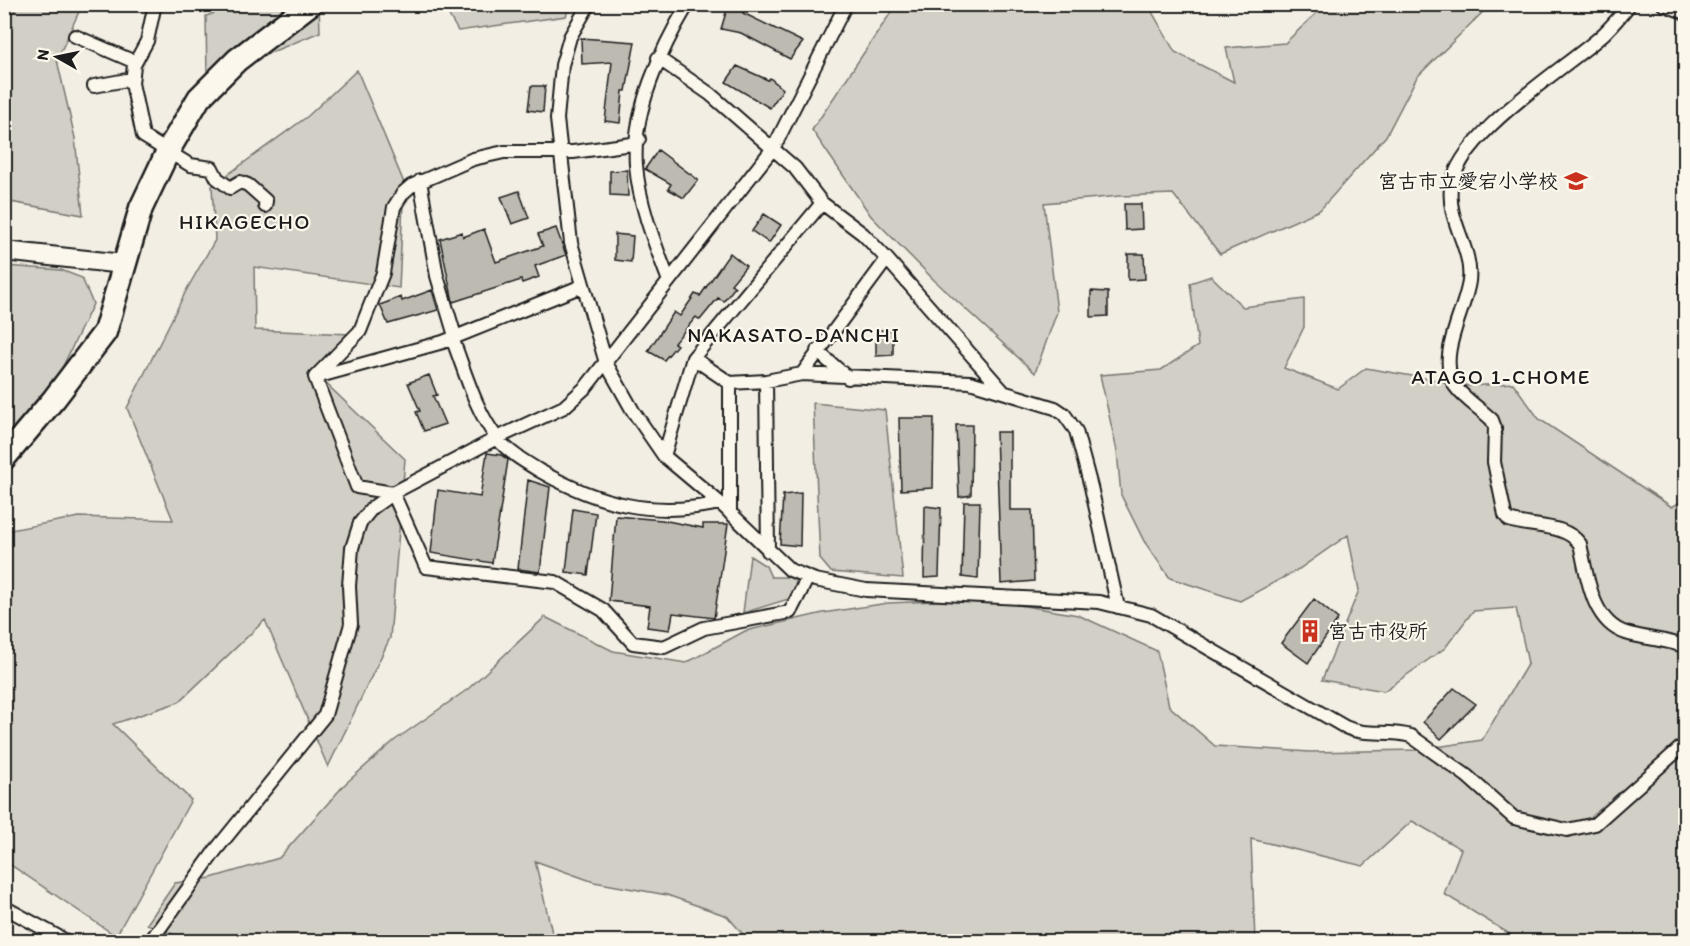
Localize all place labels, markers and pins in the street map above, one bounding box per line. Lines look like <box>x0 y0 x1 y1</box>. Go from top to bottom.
school or university icon: 宮古市立愛宕小学校 <box>1563 168 1589 194</box>
place label: 宮古市立愛宕小学校 <box>1378 169 1558 193</box>
building icon: 宮古市役所 <box>1297 618 1323 644</box>
place label: 宮古市役所 <box>1328 619 1428 643</box>

